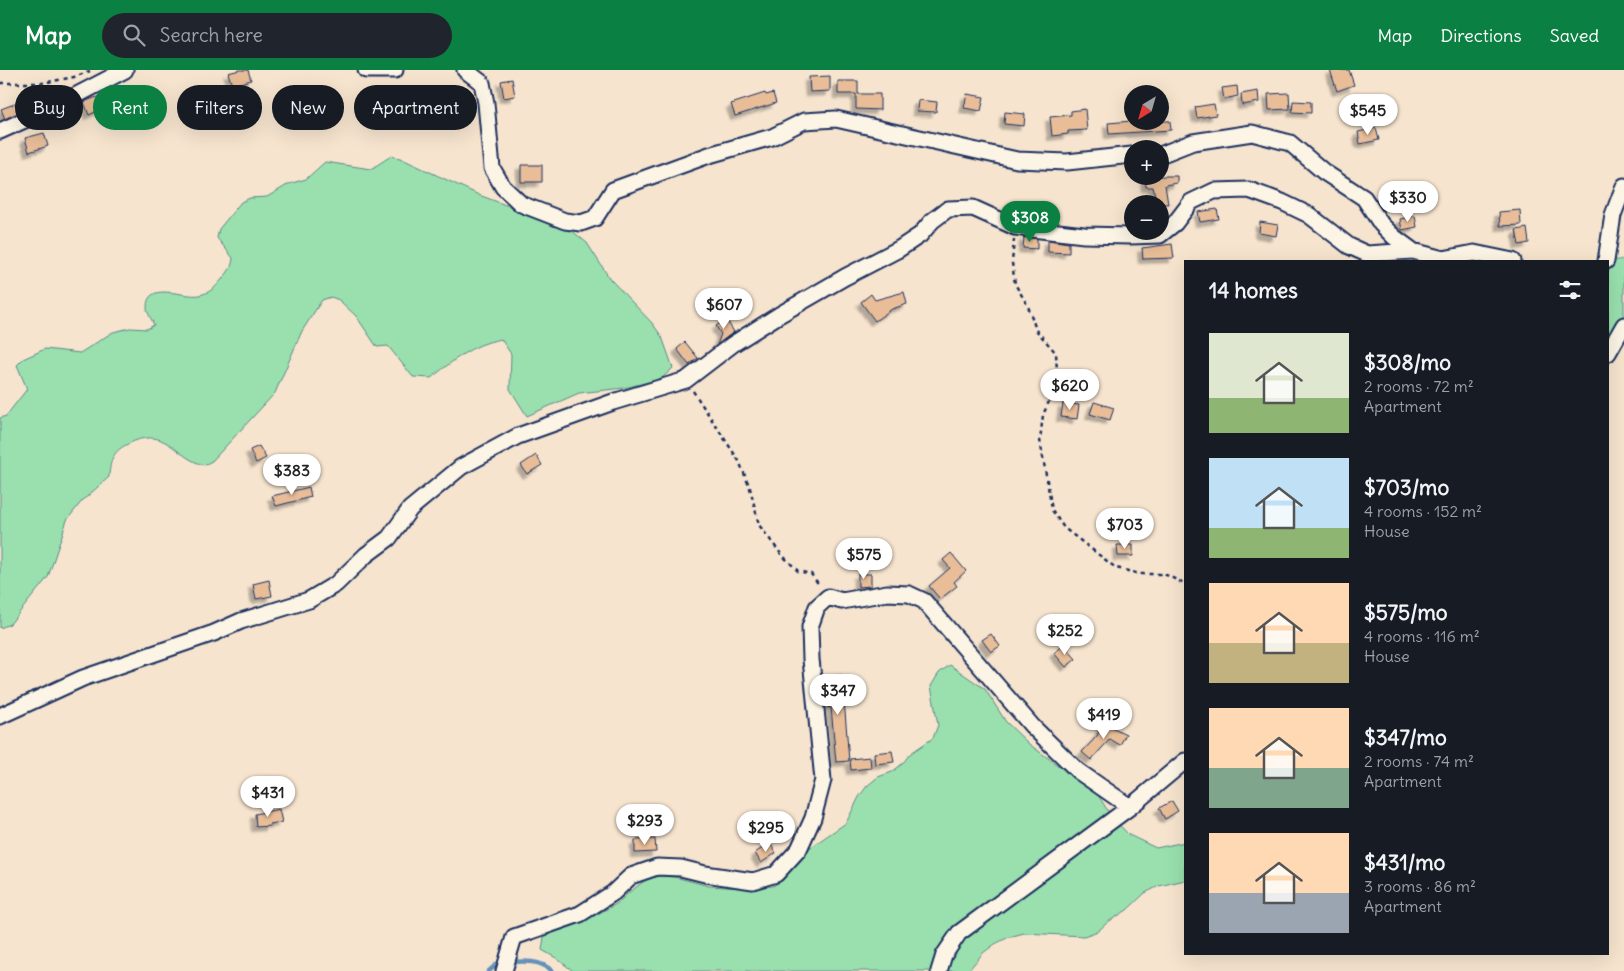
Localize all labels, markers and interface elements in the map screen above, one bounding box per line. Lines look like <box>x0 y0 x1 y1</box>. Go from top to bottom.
search box <box>102 13 452 58</box>
text: Map <box>25 20 72 50</box>
icon: search <box>120 21 148 49</box>
text: Search here <box>160 23 263 47</box>
text: Map <box>1377 24 1412 47</box>
text: Directions <box>1440 24 1522 47</box>
text: Saved <box>1550 24 1599 47</box>
chip: Buy <box>15 85 83 130</box>
chip: Rent <box>93 85 167 130</box>
chip: Filters <box>177 85 262 130</box>
chip: New <box>272 85 344 130</box>
chip: Apartment <box>354 85 477 130</box>
north arrow <box>1124 85 1169 130</box>
map controls <box>1124 85 1169 240</box>
pin: $545 <box>1338 93 1398 136</box>
text: $545 <box>1350 100 1386 120</box>
button: + <box>1124 140 1169 185</box>
pin: $330 <box>1378 180 1438 223</box>
text: $330 <box>1389 187 1427 207</box>
button: − <box>1124 195 1169 240</box>
pin: $308 <box>1000 200 1060 243</box>
text: $308 <box>1011 207 1049 227</box>
icon: filters <box>1556 276 1584 304</box>
text: 14 homes <box>1209 277 1298 304</box>
pin: $607 <box>694 288 754 330</box>
text: $607 <box>706 294 742 314</box>
text: $308/mo <box>1364 349 1451 376</box>
icon: home <box>1249 353 1309 413</box>
pin: $620 <box>1040 368 1100 411</box>
text: $620 <box>1051 375 1089 395</box>
text: 2 rooms · 72 m² <box>1364 376 1474 396</box>
text: Apartment <box>1364 396 1442 416</box>
pin: $383 <box>262 454 322 496</box>
text: $383 <box>274 460 310 480</box>
text: $703/mo <box>1364 474 1449 501</box>
icon: home <box>1249 478 1309 538</box>
text: 4 rooms · 152 m² <box>1364 501 1482 521</box>
pin: $703 <box>1095 508 1155 550</box>
text: $703 <box>1107 514 1143 534</box>
text: House <box>1364 521 1410 541</box>
pin: $575 <box>834 538 894 580</box>
text: $575 <box>846 544 882 564</box>
text: $575/mo <box>1364 599 1448 626</box>
icon: home <box>1249 603 1309 663</box>
pin: $252 <box>1035 614 1095 656</box>
text: $252 <box>1047 620 1083 640</box>
text: 4 rooms · 116 m² <box>1364 626 1480 646</box>
text: House <box>1364 646 1410 666</box>
pin: $347 <box>808 674 868 716</box>
text: $347 <box>821 680 855 700</box>
pin: $419 <box>1074 698 1134 740</box>
text: $419 <box>1087 704 1121 724</box>
text: $347/mo <box>1364 724 1447 751</box>
icon: home <box>1249 728 1309 788</box>
text: 2 rooms · 74 m² <box>1364 751 1474 771</box>
text: Apartment <box>1364 771 1442 791</box>
pin: $431 <box>238 776 298 818</box>
text: $431 <box>251 782 285 802</box>
pin: $293 <box>615 804 675 846</box>
text: $293 <box>627 810 663 830</box>
pin: $295 <box>736 810 796 853</box>
text: $295 <box>748 817 784 837</box>
text: $431/mo <box>1364 849 1445 876</box>
icon: home <box>1249 853 1309 913</box>
text: 3 rooms · 86 m² <box>1364 876 1476 896</box>
text: Apartment <box>1364 896 1442 916</box>

